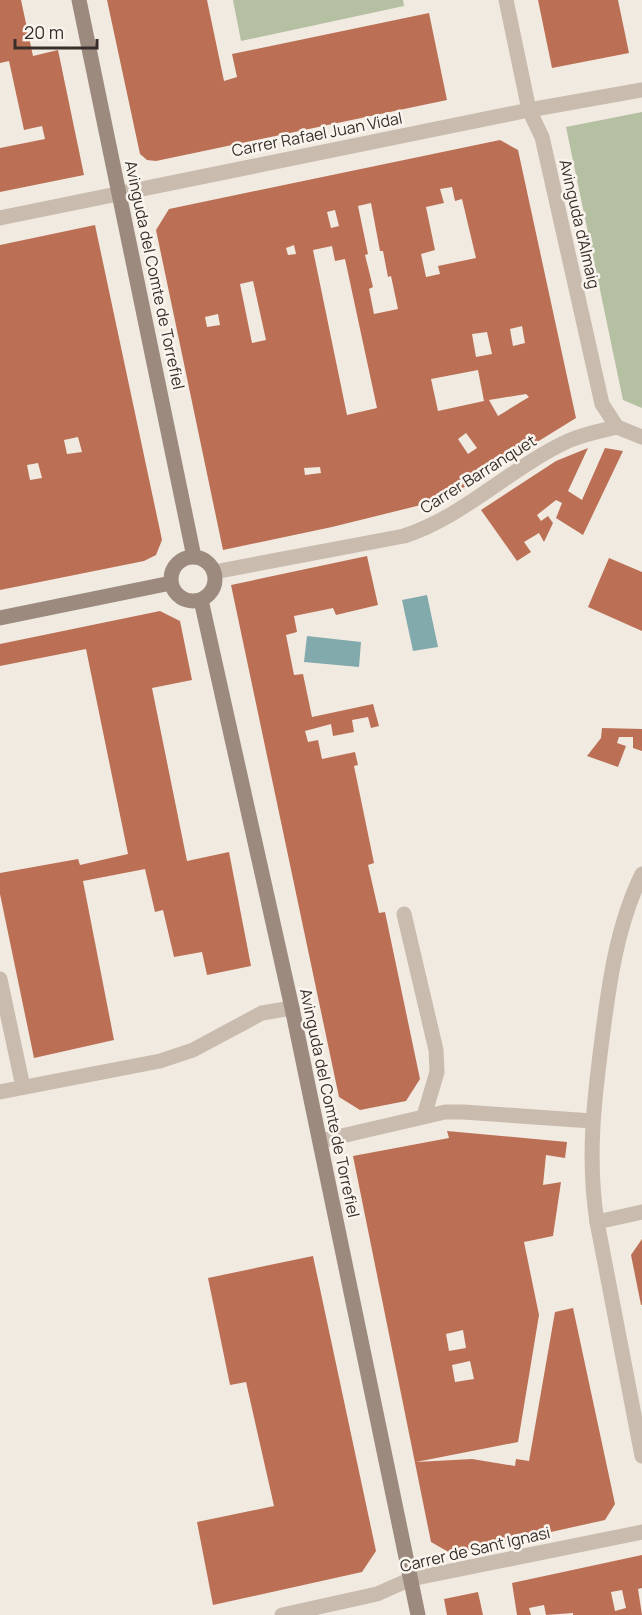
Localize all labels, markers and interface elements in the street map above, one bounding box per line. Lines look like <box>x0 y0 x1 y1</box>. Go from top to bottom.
scale bar <box>15 12 98 50</box>
text: 20 m <box>24 20 64 44</box>
street label: Carrer Rafael Juan Vidal <box>230 107 404 161</box>
street label: Avinguda d'Almaig <box>554 157 606 291</box>
street label: Avinguda del Comte de Torrefiel <box>120 158 190 392</box>
street label: Carrer Barranquet <box>416 429 540 519</box>
street label: Avinguda del Comte de Torrefiel <box>295 986 365 1220</box>
street label: Carrer de Sant Ignasi <box>398 1521 552 1577</box>

